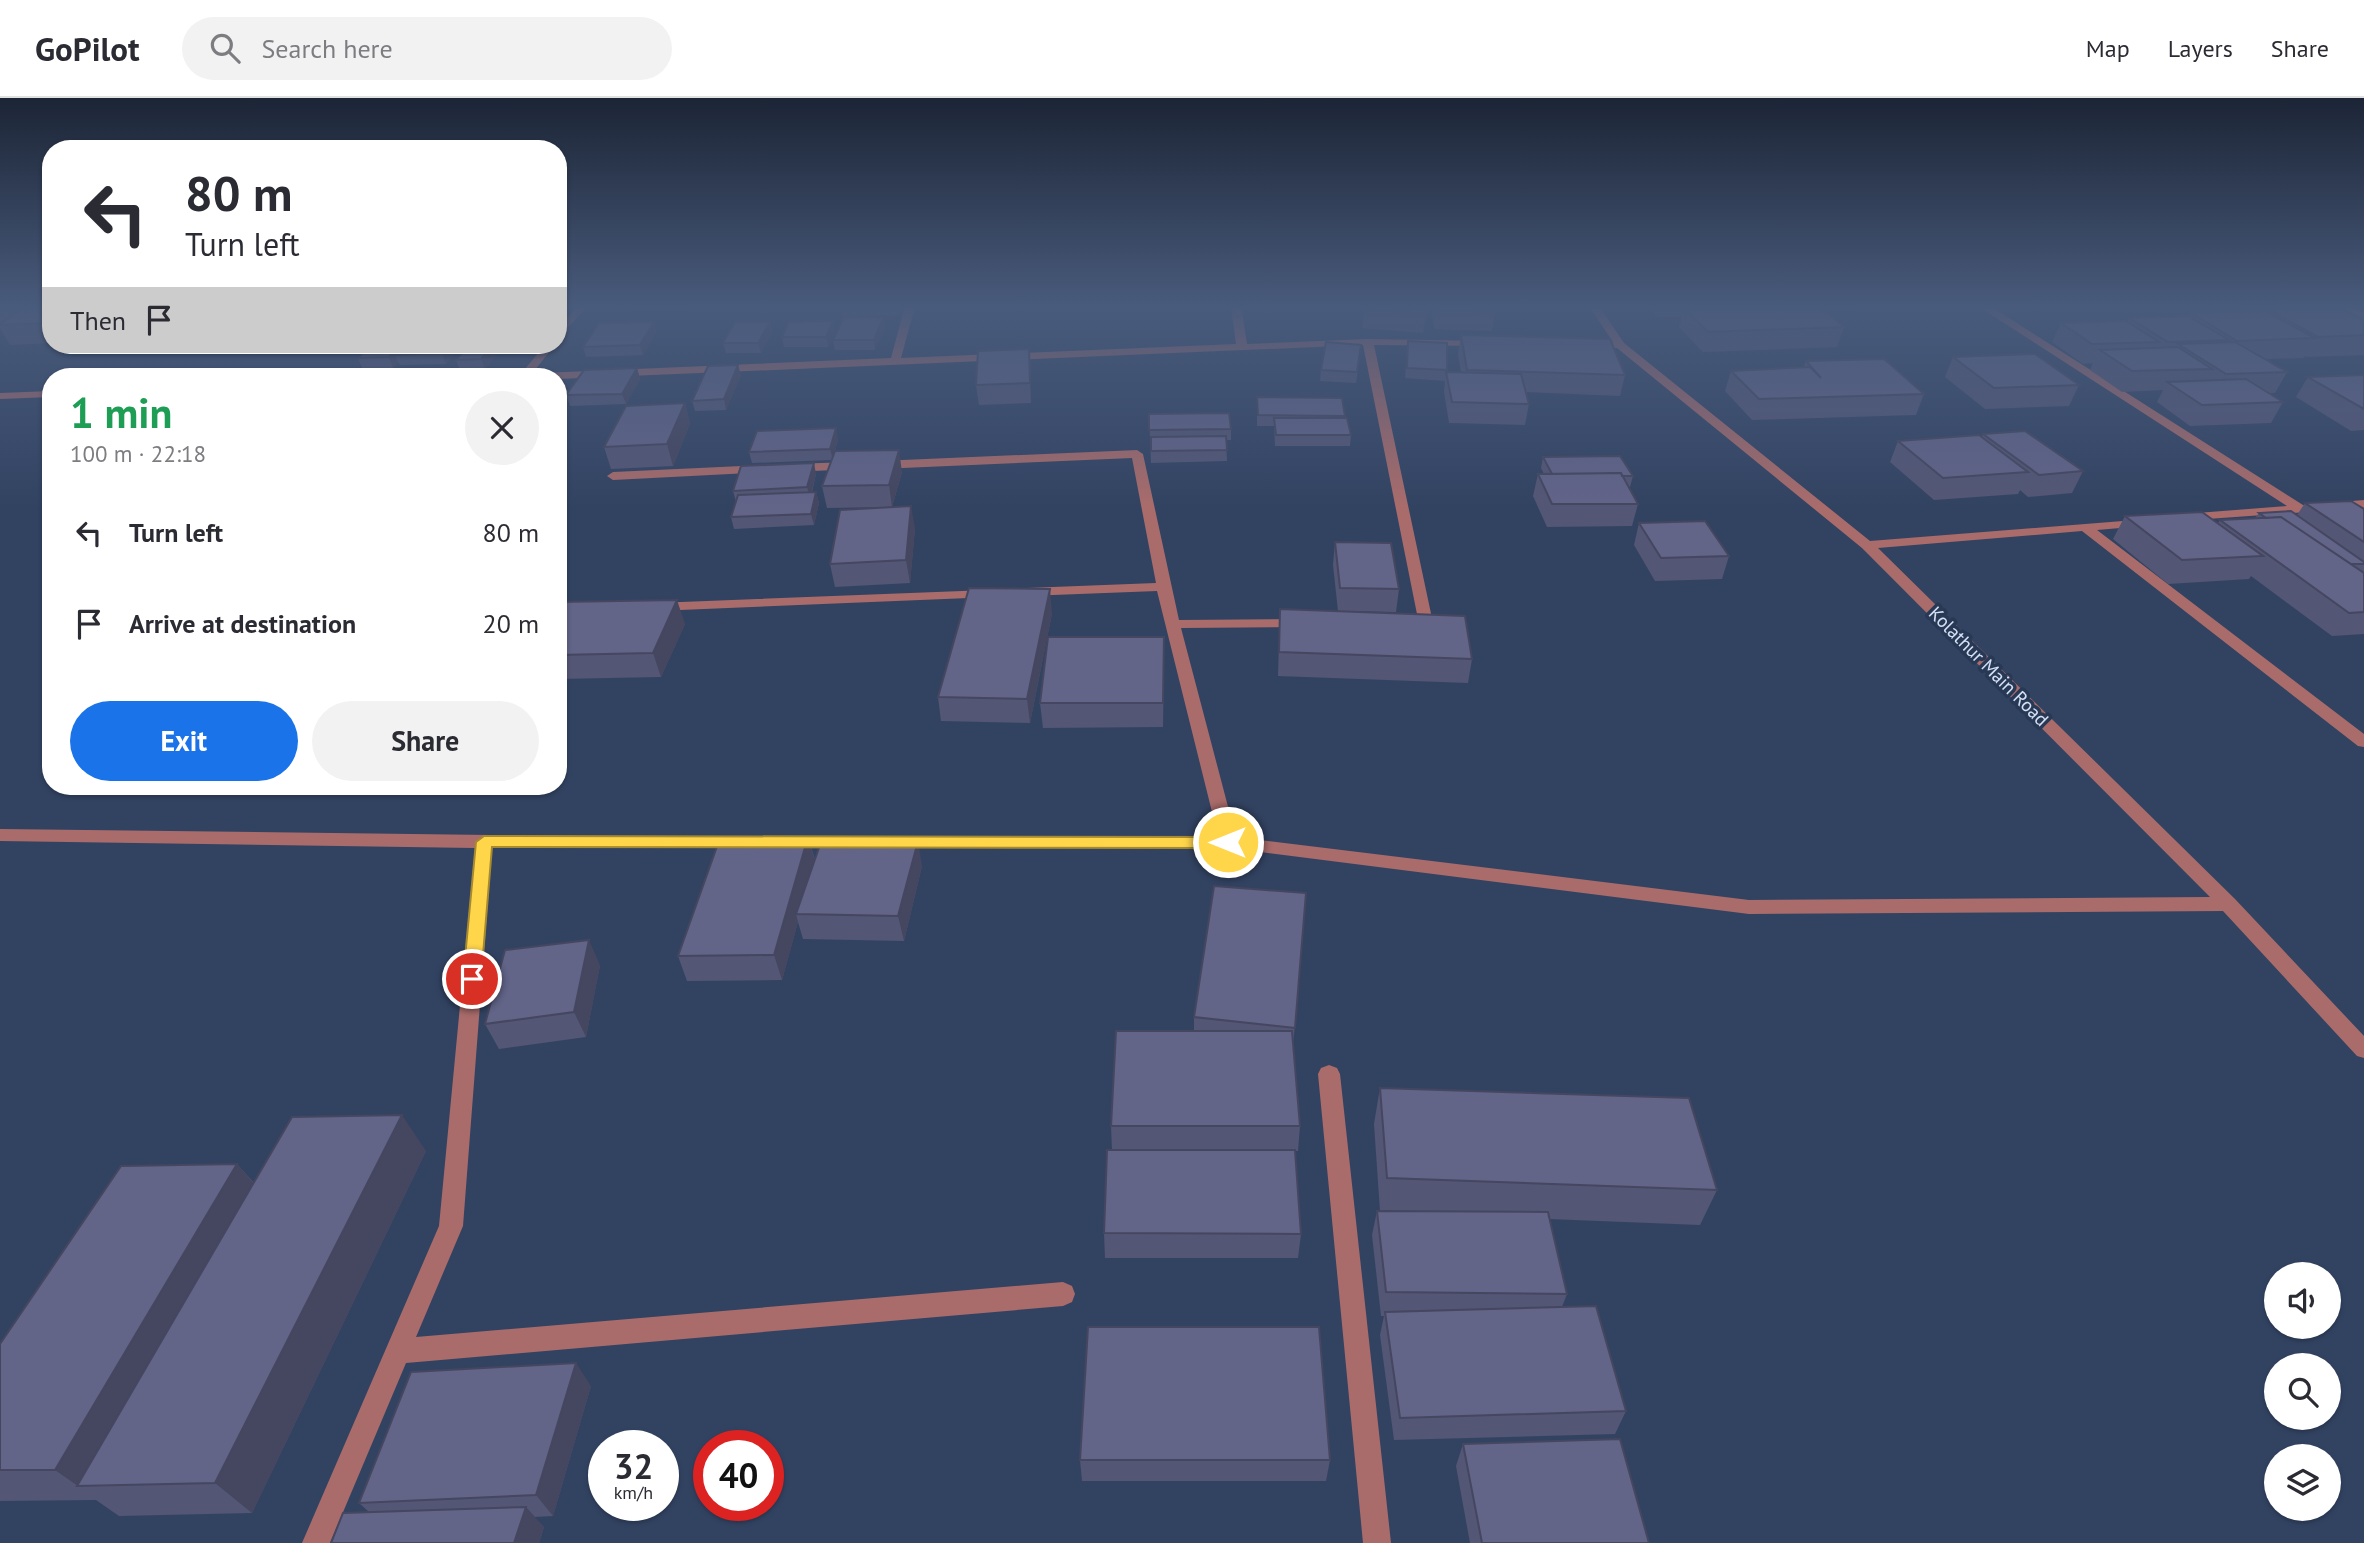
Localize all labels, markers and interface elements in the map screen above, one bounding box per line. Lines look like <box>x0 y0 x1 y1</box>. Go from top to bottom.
search box <box>182 17 672 80</box>
text: GoPilot <box>35 27 140 70</box>
icon: search <box>206 29 244 67</box>
text: Search here <box>262 32 393 65</box>
text: Map <box>2086 33 2130 64</box>
text: Layers <box>2168 33 2233 64</box>
text: Share <box>2271 33 2329 64</box>
text: 80 m <box>185 161 292 225</box>
icon: left <box>70 168 161 259</box>
text: Turn left <box>185 223 300 265</box>
icon: arrive <box>140 301 178 339</box>
text: Then <box>70 304 126 337</box>
text: 1 min <box>70 385 172 440</box>
button: close <box>465 391 539 465</box>
text: 100 m · 22:18 <box>70 439 206 468</box>
icon: left <box>70 514 108 552</box>
text: Turn left <box>129 516 223 549</box>
text: 80 m <box>483 516 539 549</box>
street label: Kolathur Main Road <box>1924 601 2054 731</box>
icon: arrive <box>70 605 108 643</box>
text: Arrive at destination <box>129 607 356 640</box>
text: 20 m <box>483 607 539 640</box>
button: Exit <box>70 701 298 781</box>
button: Share <box>312 701 539 781</box>
position arrow <box>1191 805 1265 879</box>
pin <box>442 949 502 1009</box>
icon: arrive <box>453 960 491 998</box>
map controls <box>2264 1262 2341 1521</box>
button: sound <box>2264 1262 2341 1339</box>
button: search <box>2264 1353 2341 1430</box>
speed limit sign: 40 <box>693 1430 784 1521</box>
text: 32 <box>614 1443 653 1489</box>
button: layers <box>2264 1444 2341 1521</box>
text: km/h <box>614 1481 653 1504</box>

